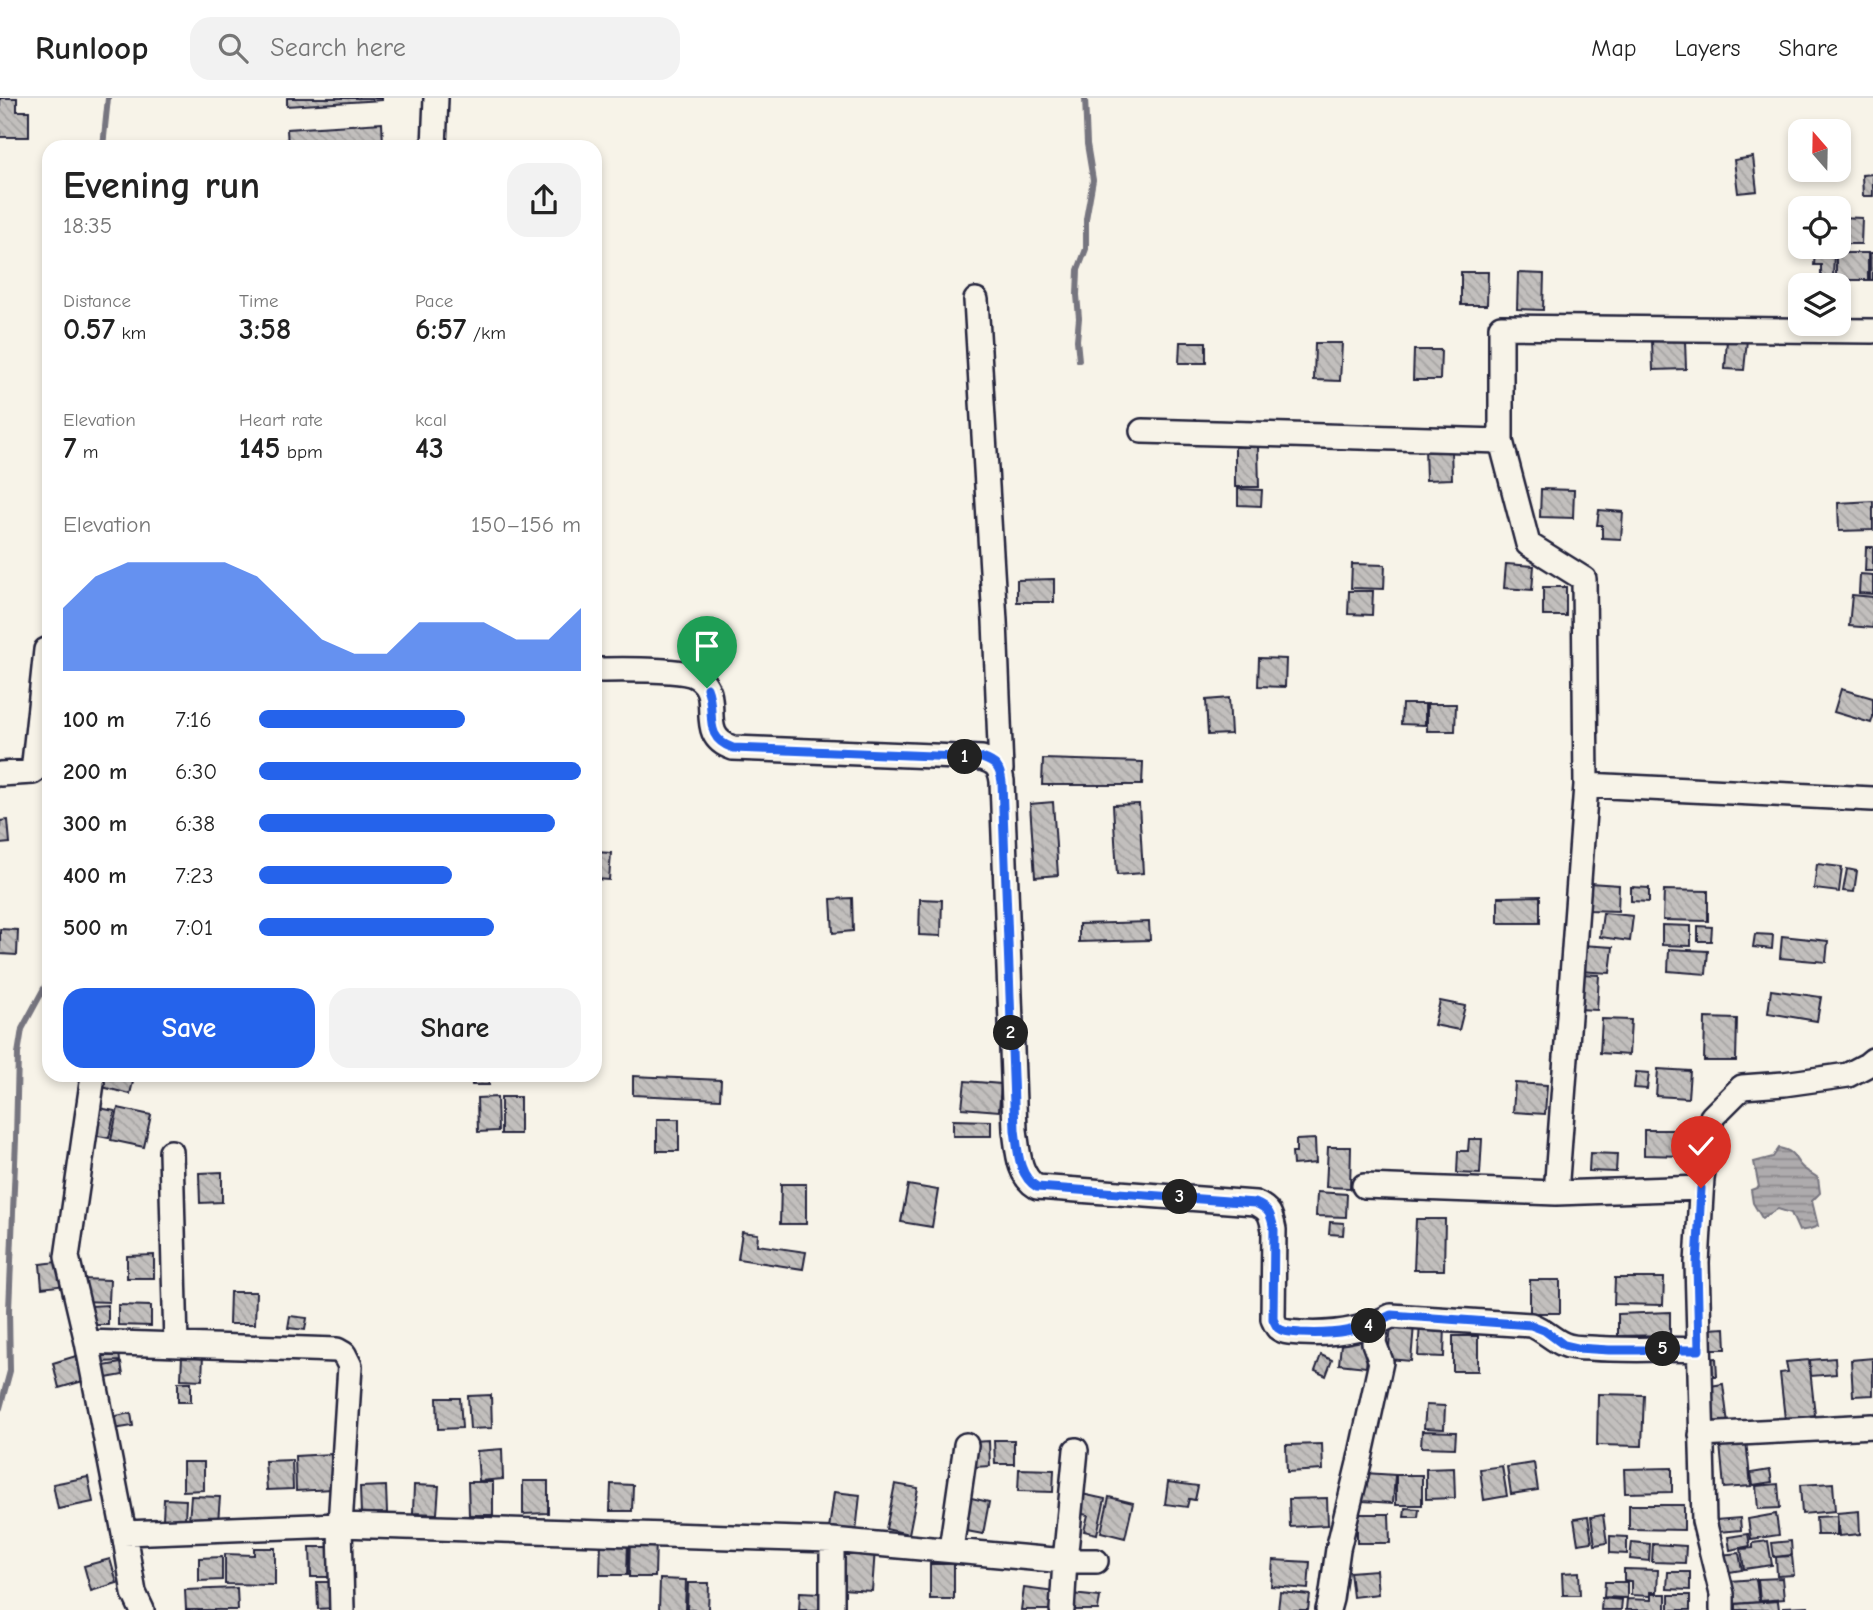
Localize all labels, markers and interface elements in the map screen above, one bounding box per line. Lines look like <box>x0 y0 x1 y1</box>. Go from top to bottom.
search box <box>190 17 680 80</box>
text: Runloop <box>35 29 148 67</box>
icon: search <box>214 29 252 67</box>
text: Search here <box>270 33 406 63</box>
text: Map <box>1591 34 1637 62</box>
text: Layers <box>1675 34 1740 62</box>
text: Share <box>1778 34 1838 62</box>
north arrow <box>1788 119 1852 182</box>
map controls <box>1788 119 1851 336</box>
button: share <box>507 163 581 237</box>
text: Evening run <box>63 164 260 208</box>
button: locate <box>1788 196 1851 259</box>
text: 18:35 <box>63 212 112 239</box>
button: layers <box>1788 273 1851 336</box>
text: Distance <box>63 290 131 312</box>
text: Time <box>239 290 278 312</box>
text: Pace <box>415 290 453 312</box>
text: 0.57 <box>63 312 115 347</box>
text: 3:58 <box>239 312 291 347</box>
text: 6:57 <box>415 312 466 347</box>
text: km <box>115 322 146 344</box>
text: /km <box>466 322 506 344</box>
text: Elevation <box>63 409 136 431</box>
text: Heart rate <box>239 409 323 431</box>
text: kcal <box>415 409 447 431</box>
text: 7 <box>63 431 77 466</box>
text: 145 <box>239 431 281 466</box>
text: 43 <box>415 431 444 466</box>
text: m <box>77 441 99 463</box>
text: bpm <box>281 441 323 463</box>
text: Elevation <box>63 511 151 538</box>
text: 150–156 m <box>471 511 581 538</box>
pin <box>677 616 737 688</box>
icon: arrive <box>688 627 726 665</box>
text: 100 m <box>63 706 125 733</box>
text: 7:16 <box>175 706 212 733</box>
pin: 1 <box>948 740 982 774</box>
text: 1 <box>961 745 968 767</box>
text: 200 m <box>63 758 127 785</box>
text: 6:30 <box>175 758 217 785</box>
text: 300 m <box>63 810 127 837</box>
text: 6:38 <box>175 810 215 837</box>
text: 400 m <box>63 862 127 889</box>
text: 7:23 <box>175 862 214 889</box>
text: 500 m <box>63 914 128 941</box>
text: 7:01 <box>175 914 213 941</box>
button: Save <box>63 988 315 1068</box>
button: Share <box>329 988 581 1068</box>
pin: 2 <box>993 1016 1028 1051</box>
text: 2 <box>1006 1021 1015 1043</box>
pin <box>1671 1116 1731 1188</box>
icon: check <box>1682 1127 1720 1165</box>
pin: 3 <box>1162 1180 1198 1214</box>
text: 3 <box>1175 1185 1184 1207</box>
pin: 4 <box>1352 1308 1386 1344</box>
text: 4 <box>1364 1314 1373 1336</box>
pin: 5 <box>1646 1332 1680 1366</box>
text: 5 <box>1657 1337 1668 1359</box>

